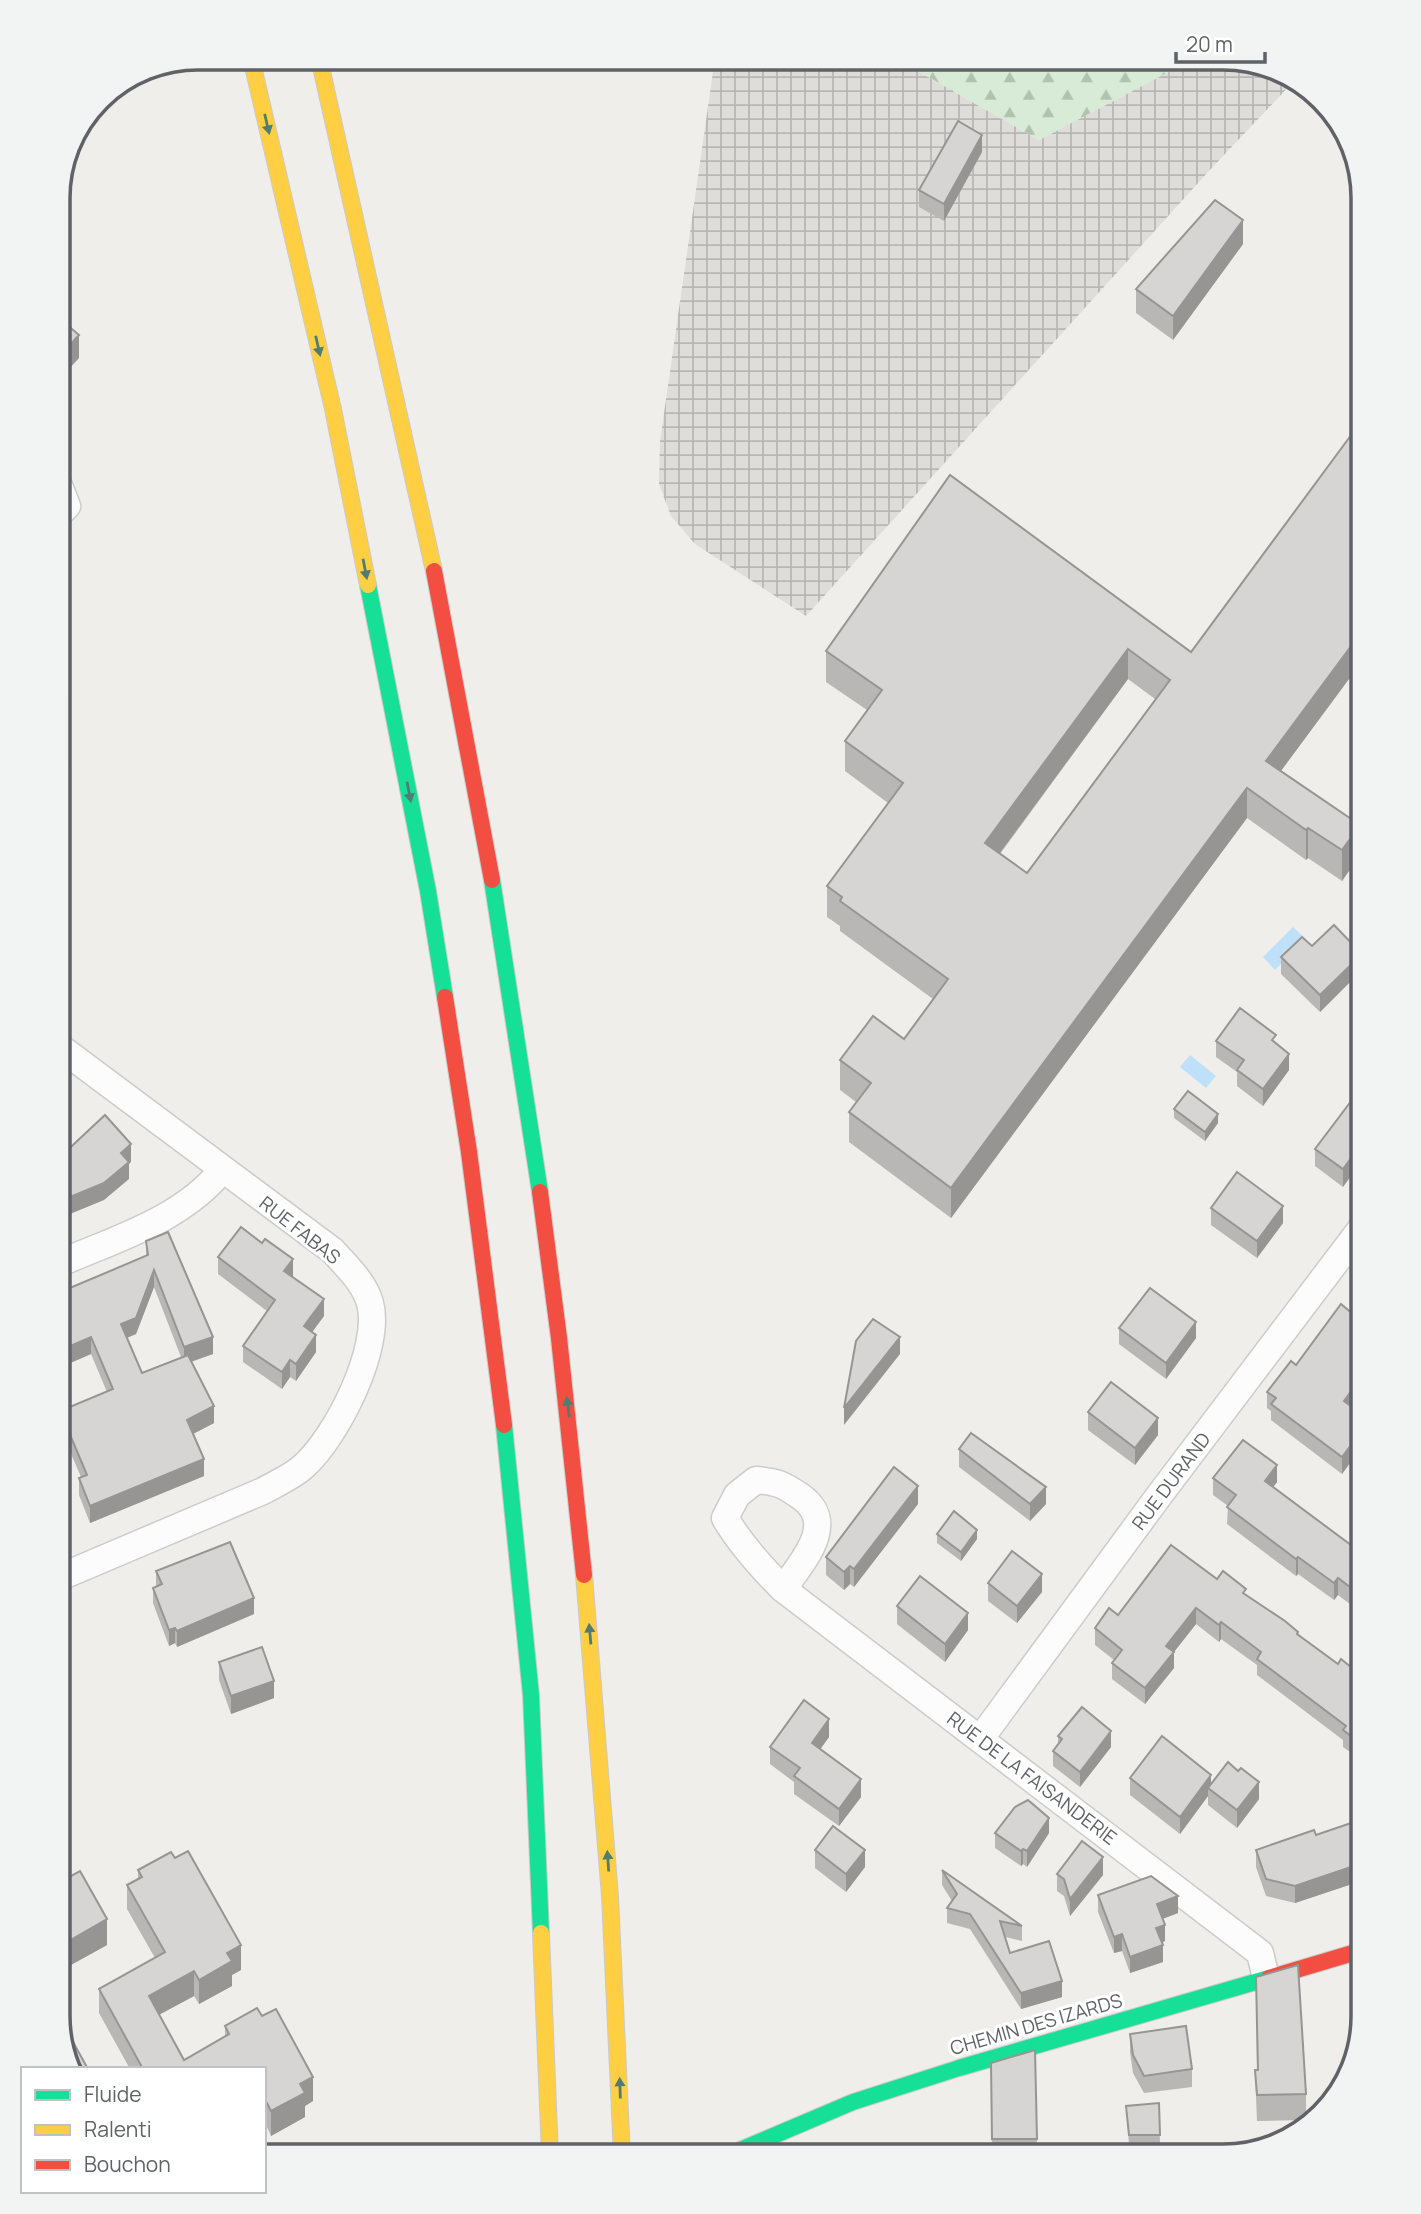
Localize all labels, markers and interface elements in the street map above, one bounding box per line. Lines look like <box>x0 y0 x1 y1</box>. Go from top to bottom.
scale bar <box>1176 21 1265 65</box>
text: 20 m <box>1186 30 1233 58</box>
one-way arrow <box>262 113 273 135</box>
one-way arrow <box>313 335 324 357</box>
one-way arrow <box>359 558 370 580</box>
one-way arrow <box>403 781 414 803</box>
street label: RUE FABAS <box>254 1190 346 1270</box>
one-way arrow <box>563 1396 574 1418</box>
street label: RUE DURAND <box>1126 1427 1216 1535</box>
one-way arrow <box>584 1623 595 1645</box>
street label: RUE DE LA FAISANDERIE <box>942 1706 1122 1850</box>
one-way arrow <box>602 1849 613 1871</box>
street label: CHEMIN DES IZARDS <box>947 1987 1125 2061</box>
legend <box>21 2067 266 2193</box>
one-way arrow <box>615 2077 626 2099</box>
text: Fluide <box>84 2080 142 2108</box>
text: Ralenti <box>84 2115 152 2143</box>
text: Bouchon <box>84 2150 171 2178</box>

